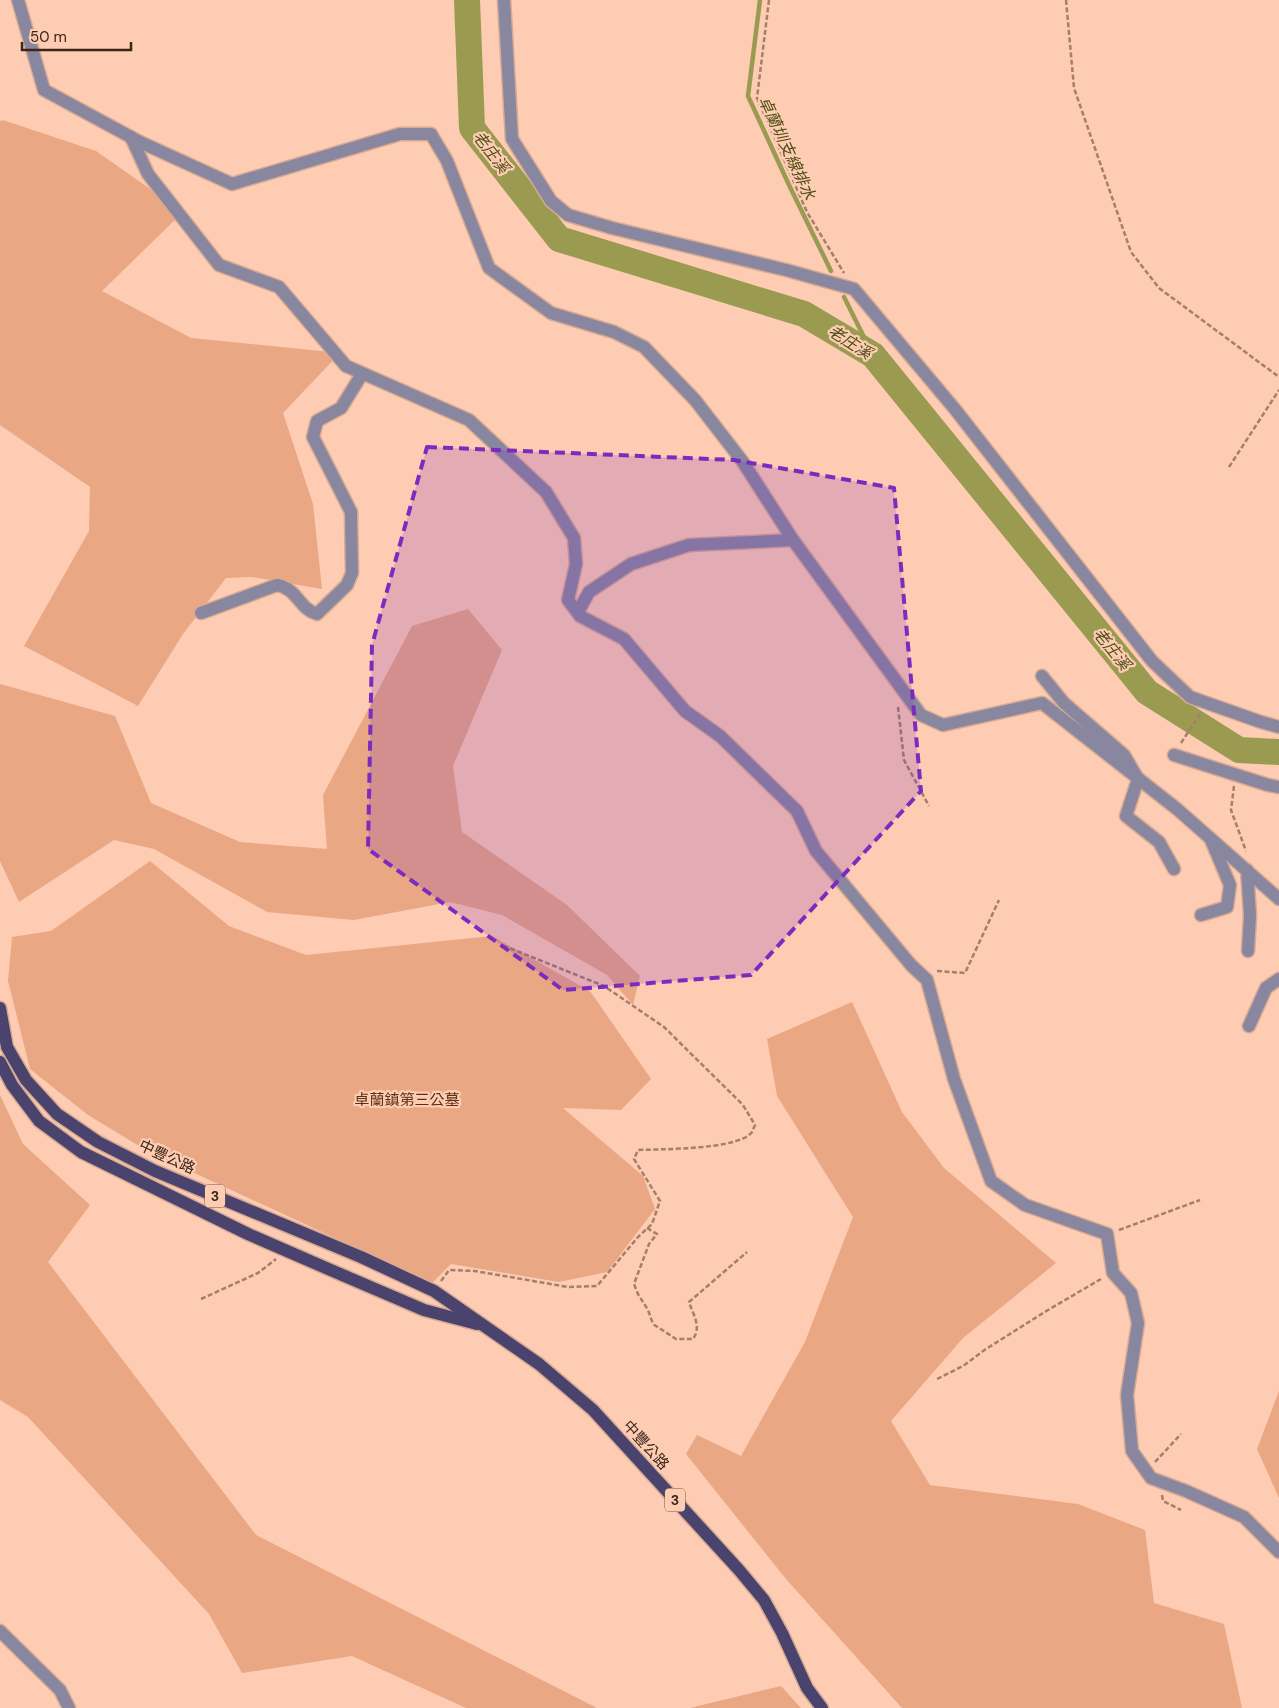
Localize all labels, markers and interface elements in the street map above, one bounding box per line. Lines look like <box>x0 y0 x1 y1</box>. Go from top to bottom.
scale bar <box>22 20 131 52</box>
text: 50 m <box>30 27 67 47</box>
water label: 卓蘭圳支線排水 <box>754 93 821 204</box>
water label: 老庄溪 <box>468 127 515 179</box>
water label: 老庄溪 <box>824 320 878 365</box>
water label: 老庄溪 <box>1089 624 1137 676</box>
park label: 卓蘭鎮第三公墓 <box>354 1090 460 1110</box>
street label: 中豐公路 <box>136 1135 198 1179</box>
road number: 3 <box>205 1184 225 1208</box>
street label: 中豐公路 <box>618 1416 674 1474</box>
road number: 3 <box>665 1488 685 1512</box>

